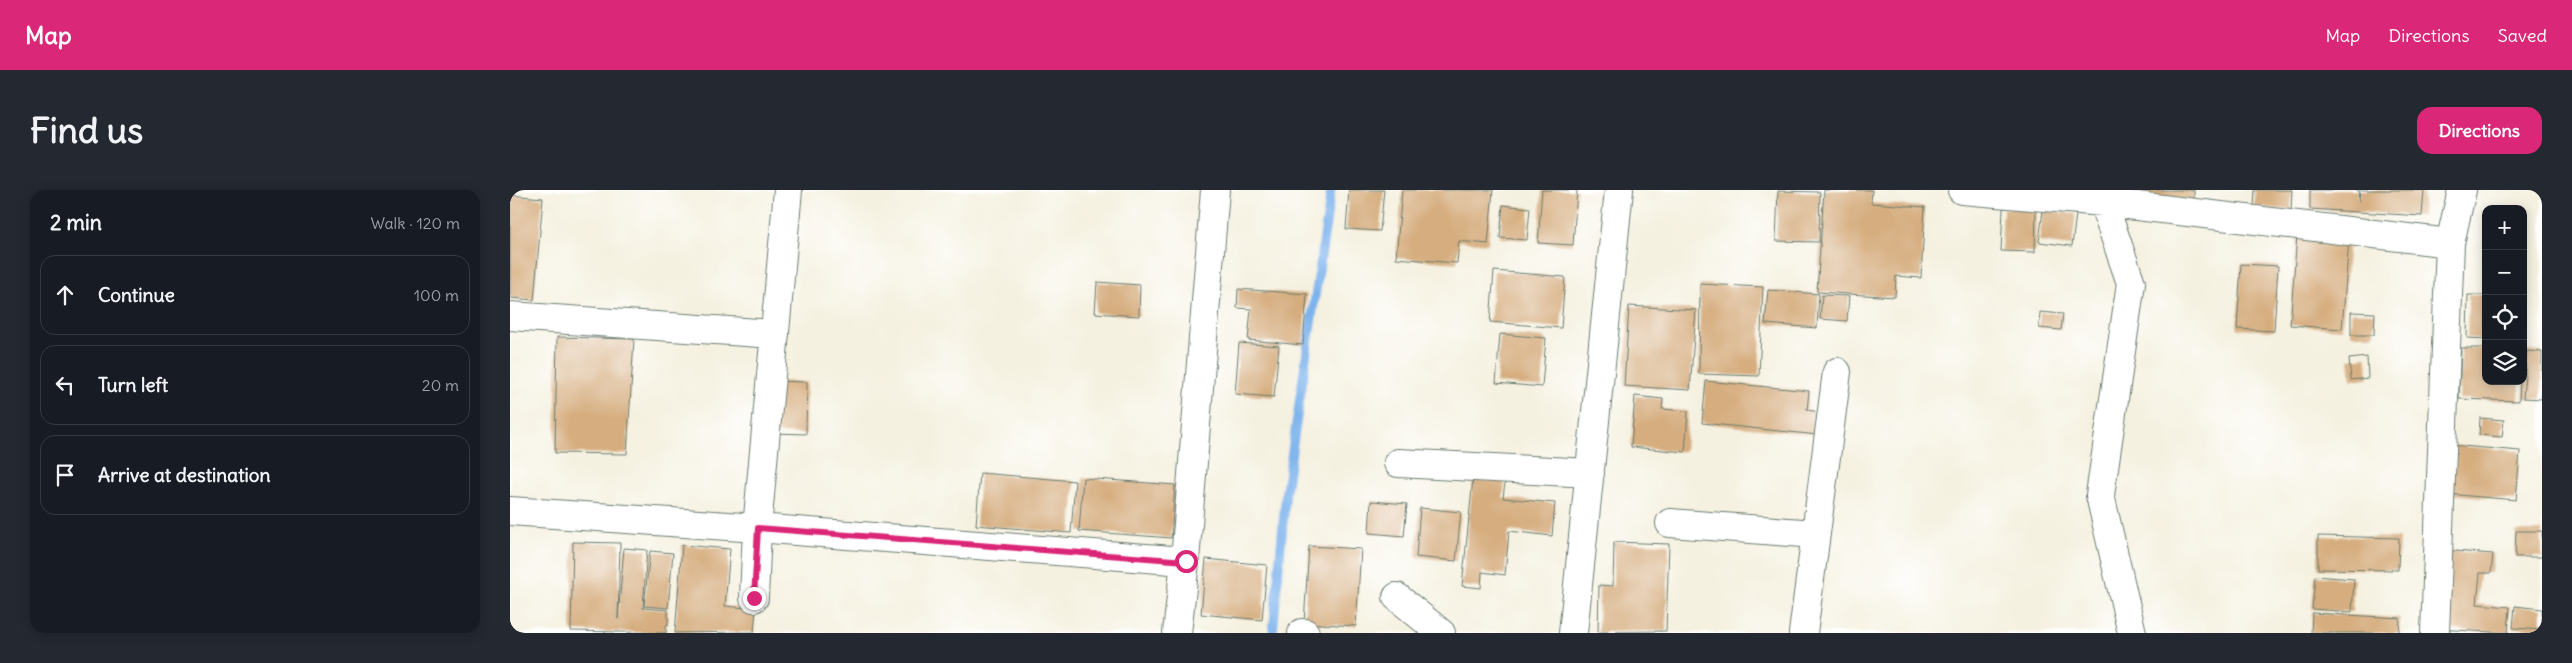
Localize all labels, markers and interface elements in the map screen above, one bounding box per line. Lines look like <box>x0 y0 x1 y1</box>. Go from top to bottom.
text: Map <box>25 20 72 50</box>
text: Map <box>2325 24 2360 47</box>
text: Directions <box>2388 24 2470 47</box>
text: Saved <box>2498 24 2547 47</box>
button: Directions <box>2417 107 2542 154</box>
text: Find us <box>30 108 143 152</box>
map controls <box>2482 205 2527 385</box>
button: + <box>2482 205 2527 250</box>
text: 2 min <box>50 209 102 236</box>
text: Walk · 120 m <box>370 213 460 233</box>
button: − <box>2482 250 2527 295</box>
icon: ahead <box>51 281 79 309</box>
text: Continue <box>98 283 175 307</box>
text: 100 m <box>414 285 459 305</box>
button: locate <box>2482 295 2527 340</box>
button: layers <box>2482 340 2527 385</box>
icon: left <box>51 371 79 399</box>
text: Turn left <box>98 373 168 397</box>
text: 20 m <box>422 375 459 395</box>
icon: arrive <box>51 461 79 489</box>
text: Arrive at destination <box>98 463 271 487</box>
route start <box>1175 550 1198 573</box>
route end <box>743 587 766 610</box>

